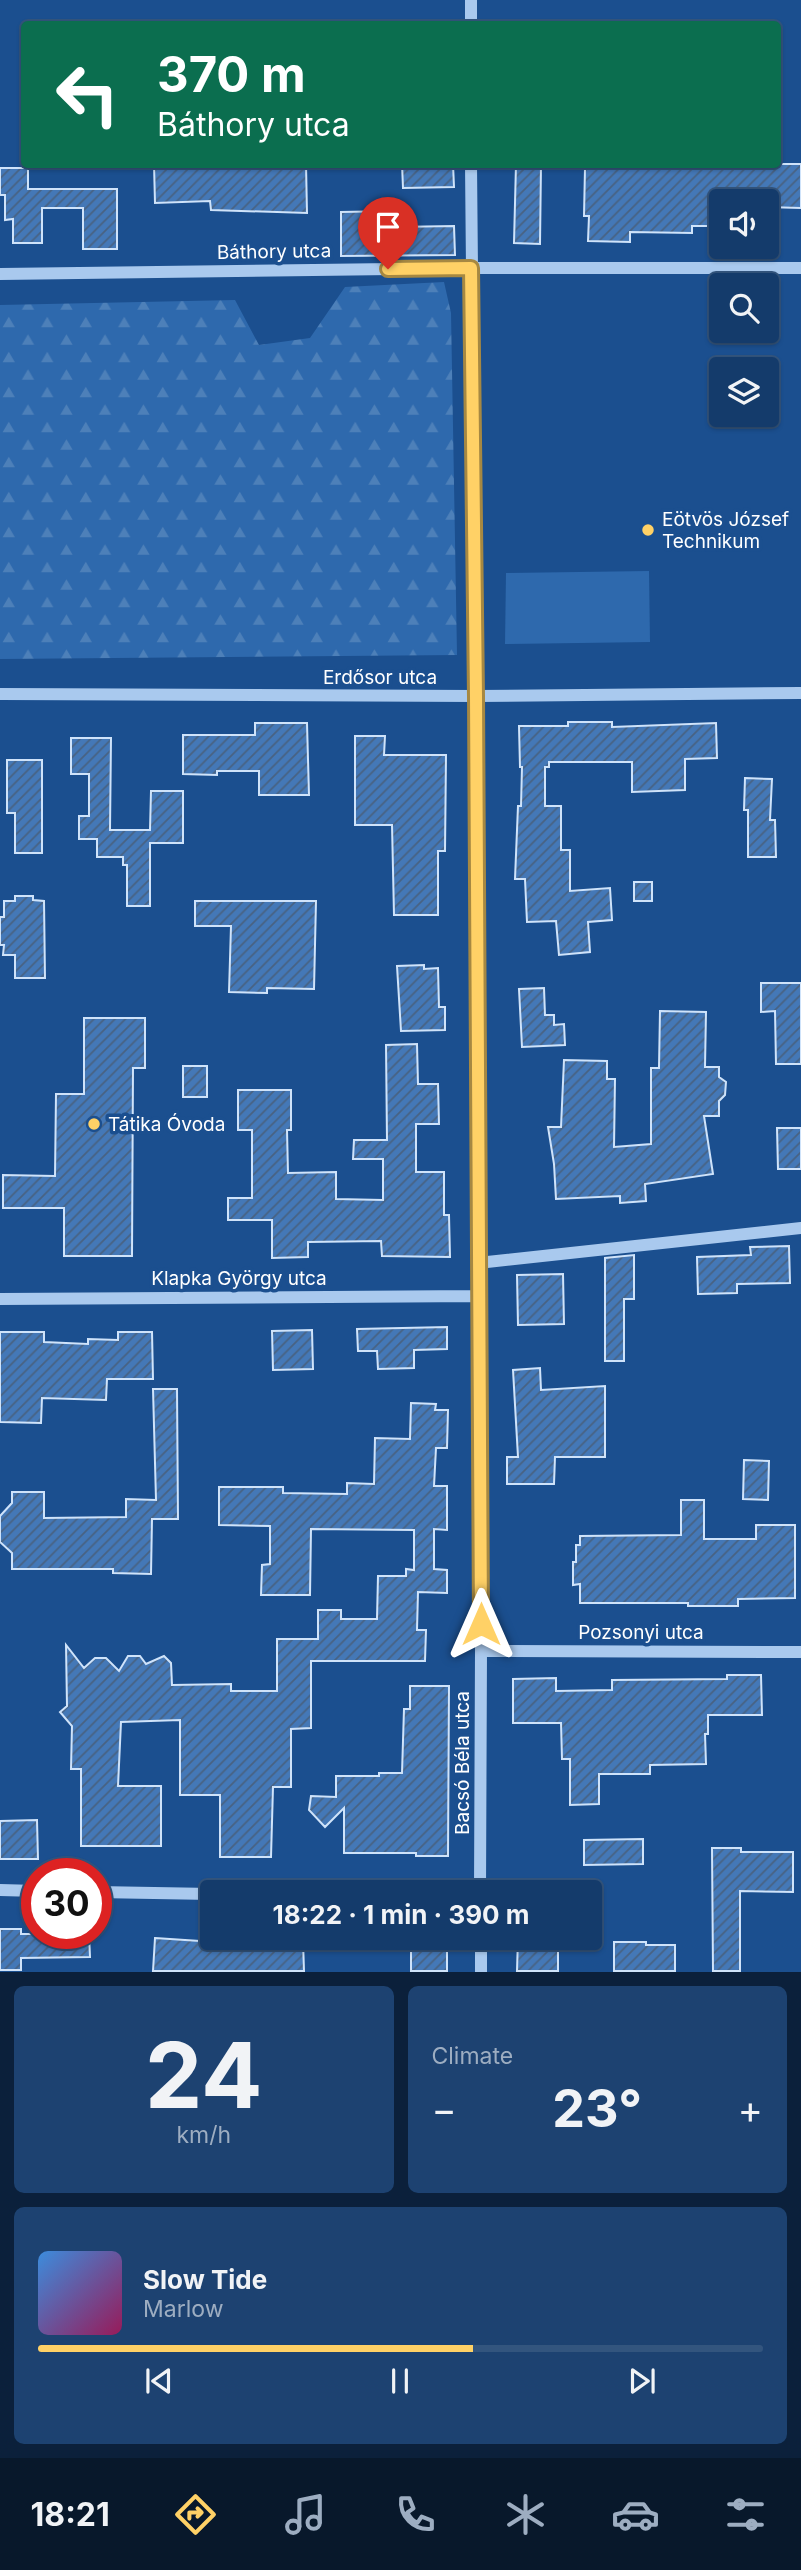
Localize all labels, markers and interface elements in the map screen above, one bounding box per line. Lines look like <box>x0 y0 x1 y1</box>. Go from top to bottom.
text: 370 m <box>157 45 306 104</box>
icon: left <box>42 49 133 140</box>
text: Báthory utca <box>157 105 350 144</box>
map controls <box>709 189 779 427</box>
button: sound <box>709 189 779 259</box>
pin <box>358 197 418 269</box>
icon: arrive <box>369 208 407 246</box>
street label: Báthory utca <box>217 239 331 264</box>
button: search <box>709 273 779 343</box>
button: layers <box>709 357 779 427</box>
place label: Eötvös József Technikum <box>662 508 789 553</box>
marker: Eötvös József Technikum <box>640 522 656 538</box>
street label: Erdősor utca <box>323 666 437 689</box>
place label: Tátika Óvoda <box>108 1113 225 1136</box>
marker: Tátika Óvoda <box>86 1116 102 1132</box>
street label: Klapka György utca <box>151 1267 327 1290</box>
position arrow <box>444 1587 518 1661</box>
street label: Pozsonyi utca <box>578 1621 704 1644</box>
street label: Bacsó Béla utca <box>451 1691 474 1835</box>
speed limit sign: 30 <box>21 1858 112 1949</box>
text: 18:22 · 1 min · 390 m <box>273 1899 529 1930</box>
text: 24 <box>145 2020 262 2130</box>
text: Climate <box>432 2042 513 2070</box>
text: 23° <box>552 2077 642 2140</box>
text: − <box>432 2086 457 2132</box>
text: + <box>738 2086 763 2132</box>
text: km/h <box>176 2121 231 2149</box>
text: Slow Tide <box>143 2264 267 2295</box>
text: Marlow <box>143 2295 223 2323</box>
icon: previous <box>140 2362 178 2400</box>
icon: pause <box>381 2362 419 2400</box>
icon: next <box>623 2362 661 2400</box>
icon: directions <box>171 2490 220 2539</box>
icon: music <box>281 2490 330 2539</box>
icon: phone <box>391 2490 440 2539</box>
icon: climate <box>501 2490 550 2539</box>
icon: car <box>611 2490 660 2539</box>
icon: filters <box>721 2490 770 2539</box>
text: 18:21 <box>31 2495 110 2534</box>

